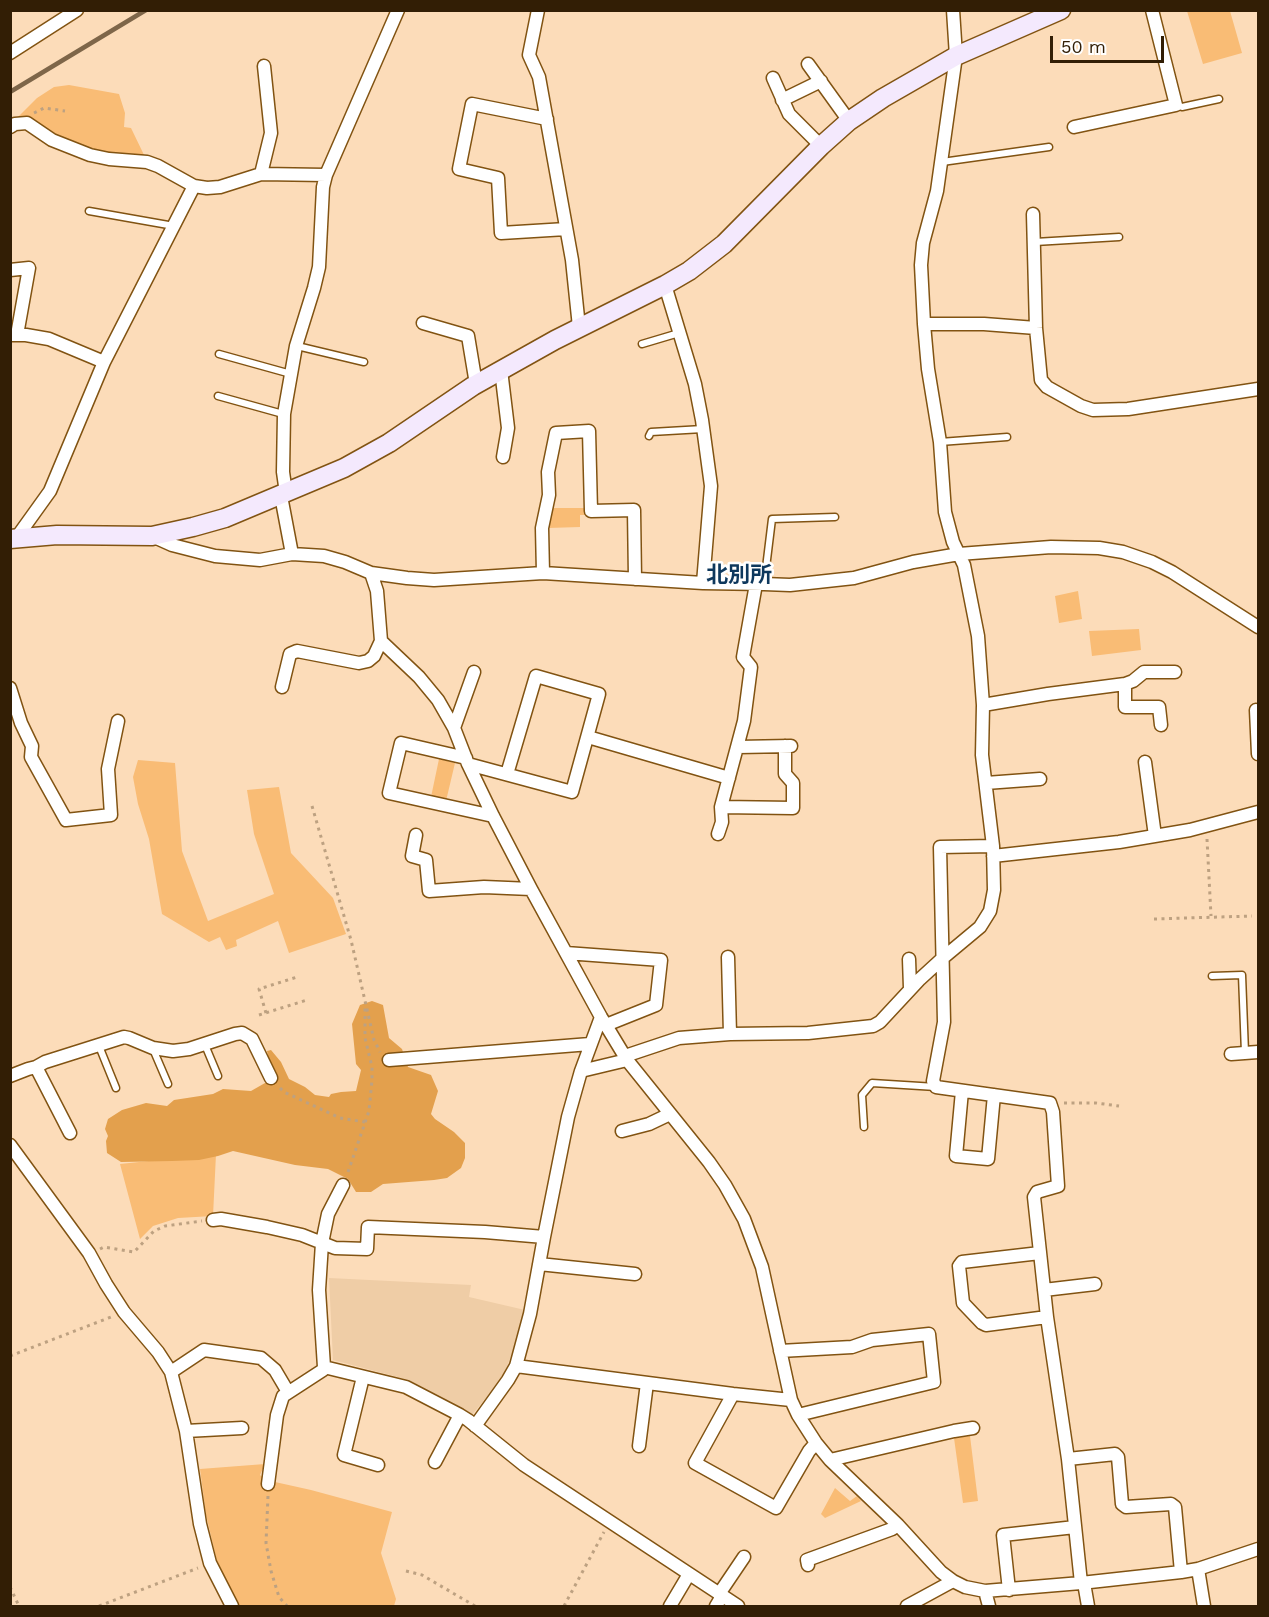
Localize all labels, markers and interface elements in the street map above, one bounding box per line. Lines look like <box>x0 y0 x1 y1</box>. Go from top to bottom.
scale bar <box>1053 24 1167 62</box>
text: 50 m <box>1061 36 1106 57</box>
district label: 北別所 <box>706 563 772 589</box>

